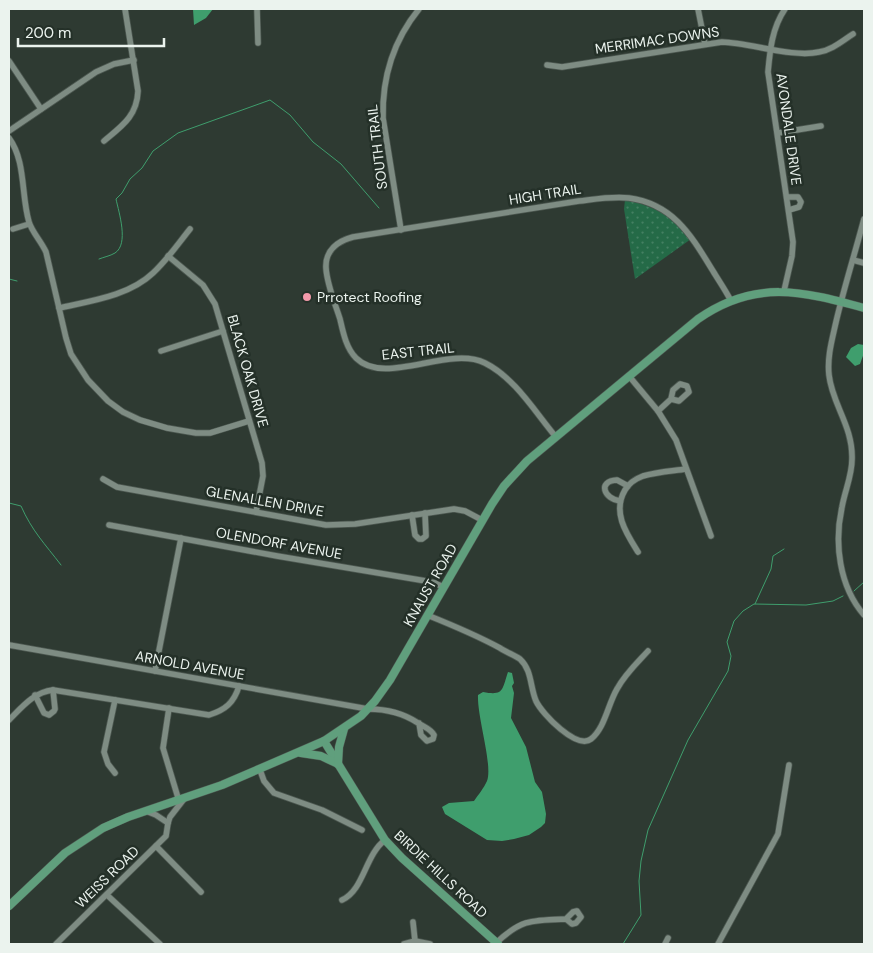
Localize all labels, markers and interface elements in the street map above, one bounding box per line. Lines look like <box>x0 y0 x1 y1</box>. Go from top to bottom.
scale bar <box>18 15 164 47</box>
street label: MERRIMAC DOWNS <box>594 22 720 58</box>
text: 200 m <box>25 23 71 43</box>
street label: AVONDALE DRIVE <box>772 72 806 186</box>
street label: SOUTH TRAIL <box>363 104 391 190</box>
street label: HIGH TRAIL <box>508 179 582 209</box>
place label: Prrotect Roofing <box>317 288 422 306</box>
marker: Prrotect Roofing <box>301 291 313 303</box>
street label: BLACK OAK DRIVE <box>223 313 273 429</box>
street label: EAST TRAIL <box>381 338 455 364</box>
street label: GLENALLEN DRIVE <box>205 482 325 520</box>
street label: OLENDORF AVENUE <box>215 523 344 563</box>
street label: KNAUST ROAD <box>399 540 461 630</box>
street label: ARNOLD AVENUE <box>134 647 246 684</box>
street label: BIRDIE HILLS ROAD <box>391 826 491 922</box>
street label: WEISS ROAD <box>71 842 143 912</box>

